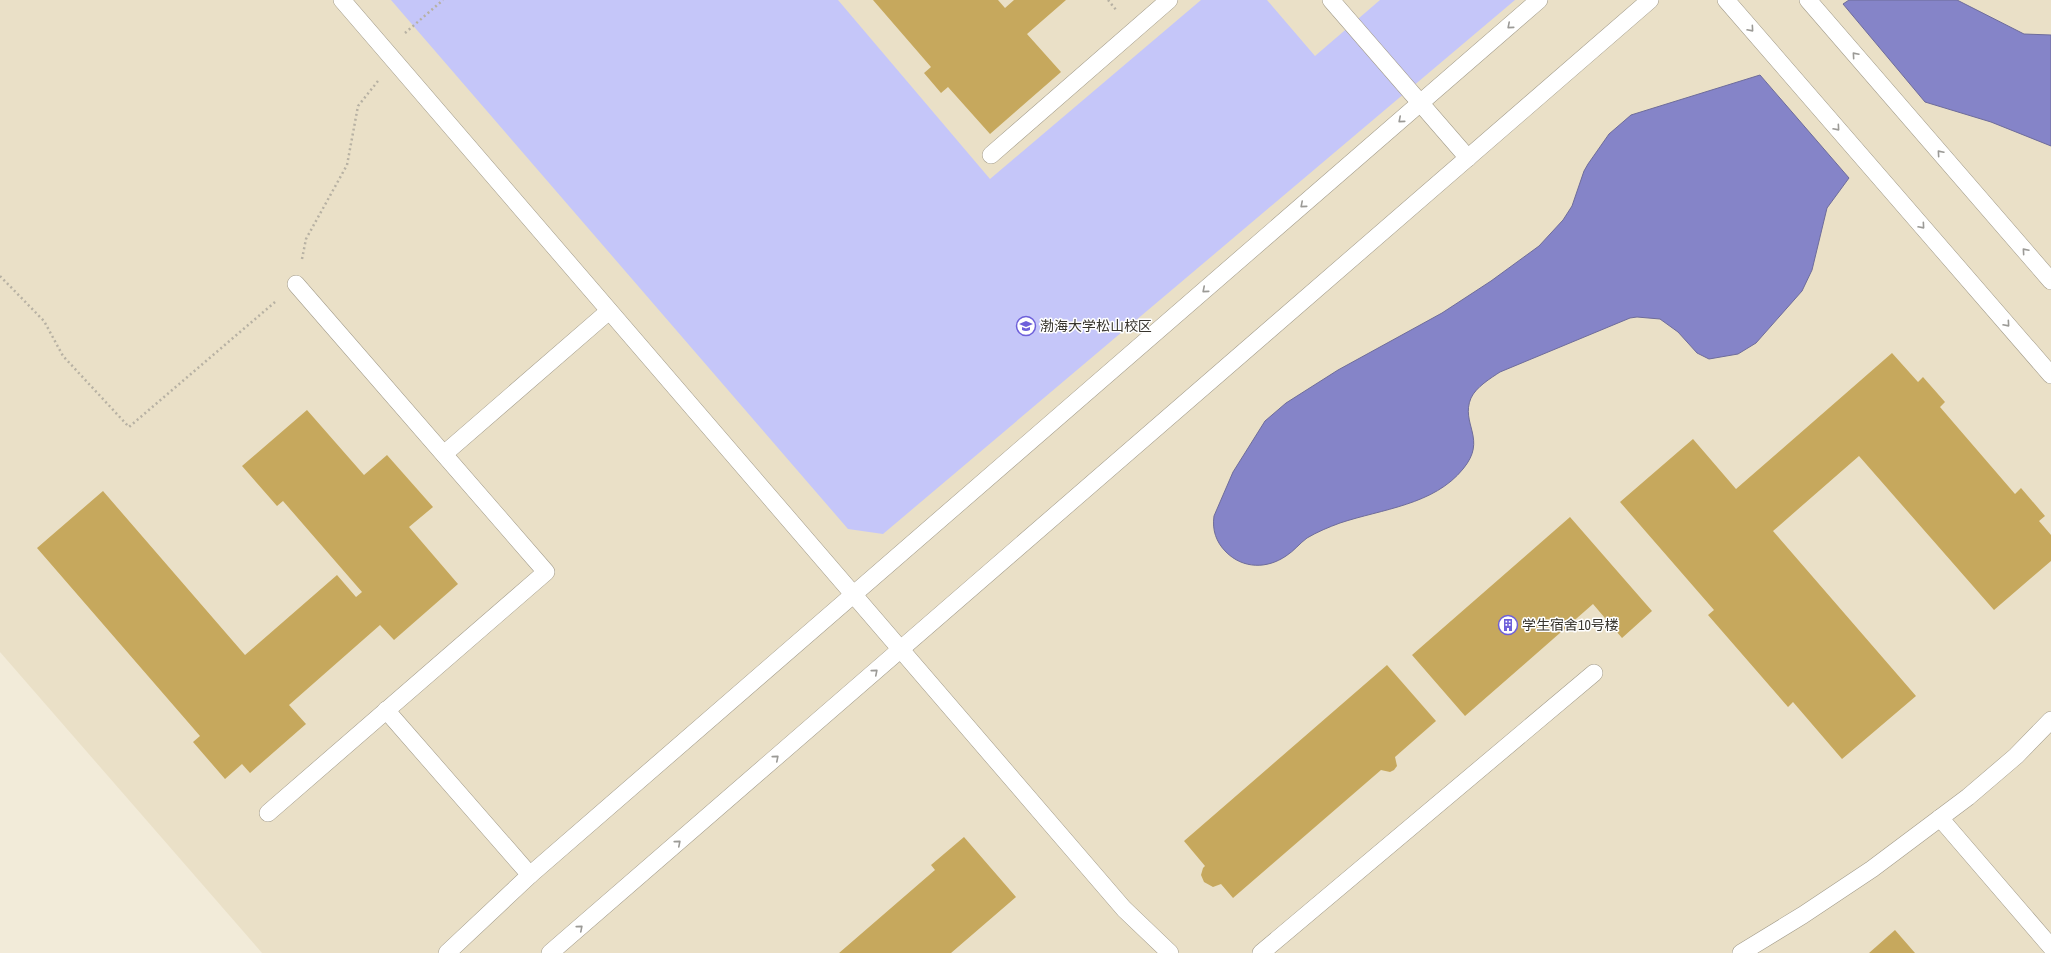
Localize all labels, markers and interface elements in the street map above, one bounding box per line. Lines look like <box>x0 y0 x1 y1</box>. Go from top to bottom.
one-way arrow <box>1507 21 1515 28</box>
one-way arrow <box>1747 25 1754 32</box>
one-way arrow <box>1853 52 1860 59</box>
one-way arrow <box>1398 115 1406 122</box>
one-way arrow <box>1832 123 1839 130</box>
one-way arrow <box>1938 150 1945 158</box>
one-way arrow <box>1300 200 1308 208</box>
one-way arrow <box>1917 221 1924 229</box>
one-way arrow <box>2023 248 2030 256</box>
one-way arrow <box>1202 286 1209 293</box>
school or university icon: 渤海大学松山校区 <box>1015 315 1037 337</box>
place label: 渤海大学松山校区 <box>1040 317 1152 335</box>
one-way arrow <box>2002 319 2010 327</box>
building icon: 学生宿舍10号楼 <box>1497 614 1519 636</box>
place label: 学生宿舍10号楼 <box>1522 616 1619 634</box>
one-way arrow <box>870 670 877 677</box>
one-way arrow <box>772 755 779 762</box>
one-way arrow <box>673 840 681 847</box>
one-way arrow <box>575 925 583 932</box>

